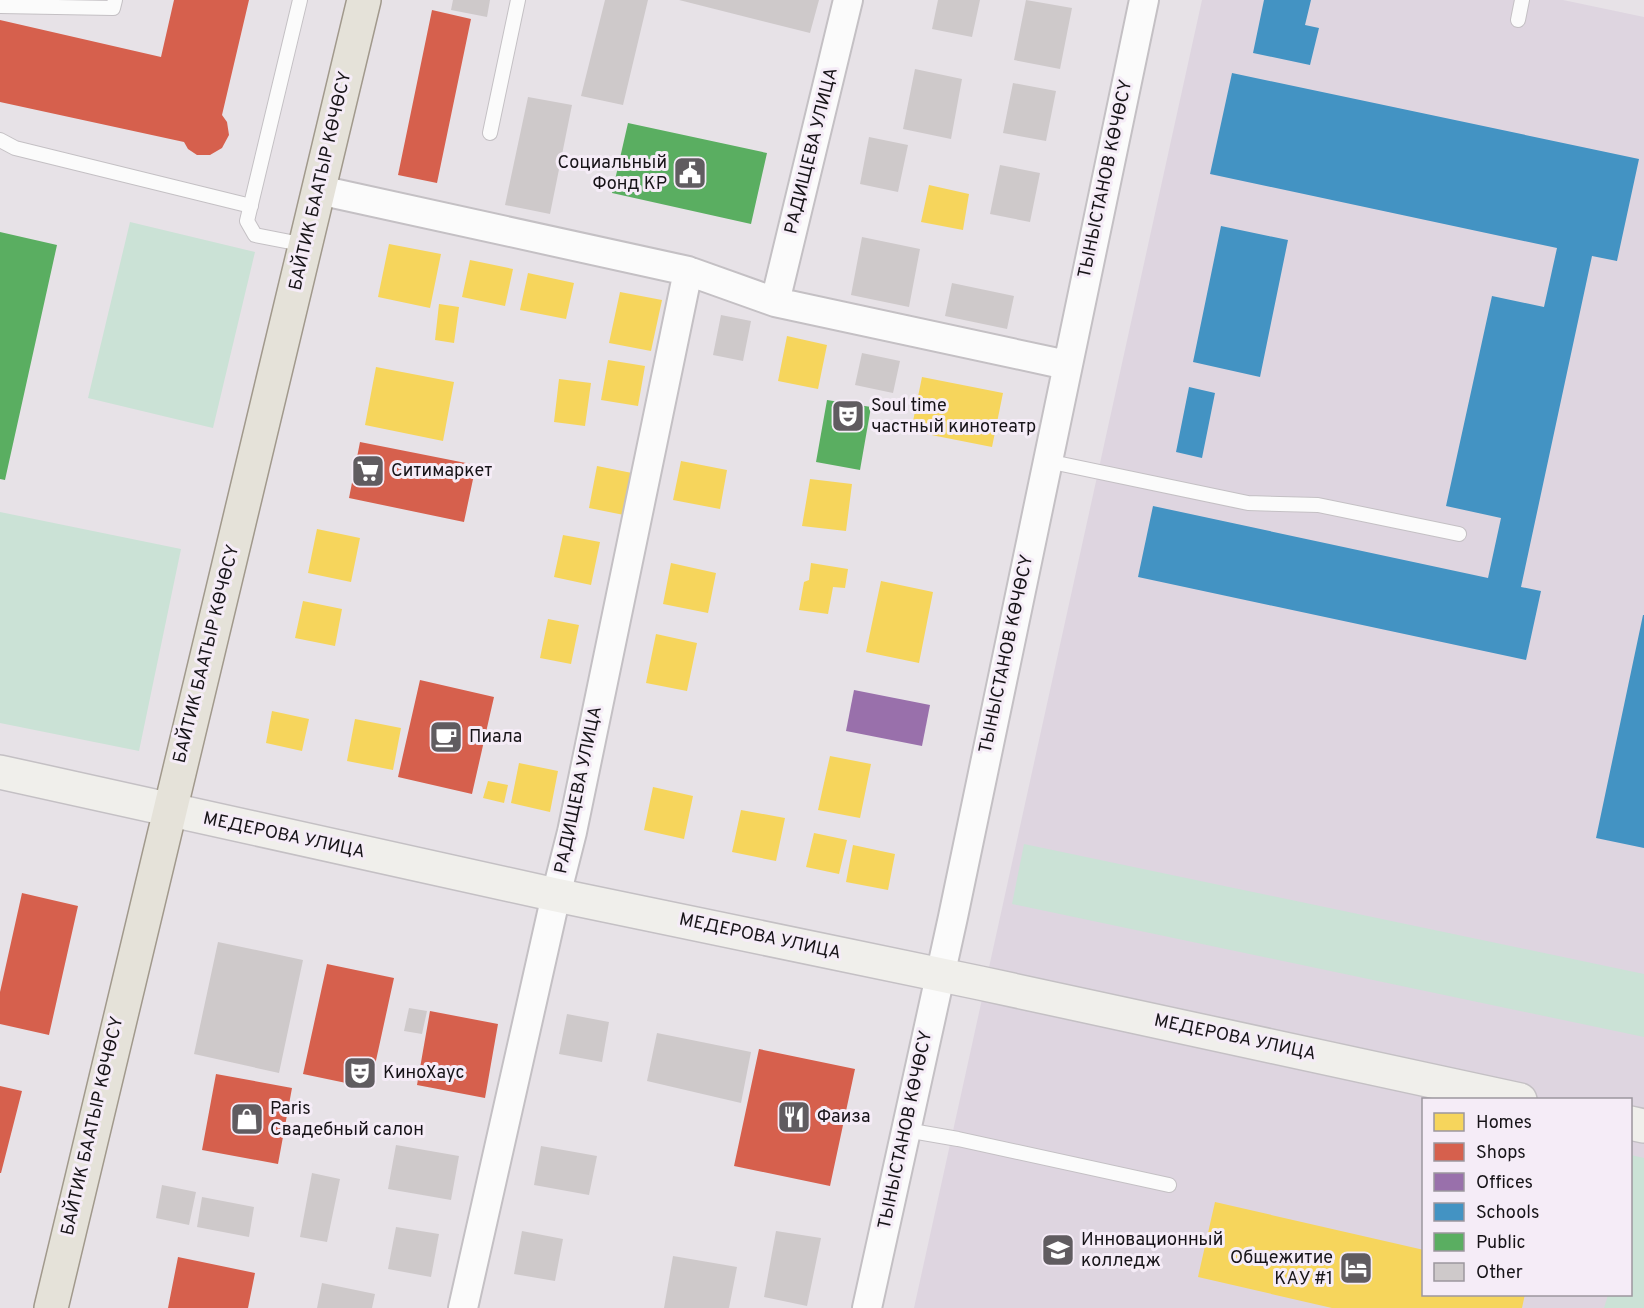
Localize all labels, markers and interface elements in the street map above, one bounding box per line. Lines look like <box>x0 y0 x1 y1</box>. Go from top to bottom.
street label: РАДИЩЕВА УЛИЦА <box>780 65 844 237</box>
street label: БАЙТИК БААТЫР КӨЧӨСҮ <box>283 69 357 293</box>
street label: ТЫНЫСТАНОВ КӨЧӨСҮ <box>1074 78 1138 280</box>
place label: Социальный Фонд КР <box>558 152 667 196</box>
public building icon: Социальный Фонд КР <box>672 155 708 191</box>
place label: Soul time частный кинотеатр <box>871 395 1036 439</box>
theatre icon: Soul time частный кинотеатр <box>830 398 866 434</box>
supermarket icon: Ситимаркет <box>350 453 386 489</box>
place label: Ситимаркет <box>391 460 492 483</box>
street label: БАЙТИК БААТЫР КӨЧӨСҮ <box>167 542 245 766</box>
street label: ТЫНЫСТАНОВ КӨЧӨСҮ <box>975 553 1039 755</box>
street label: РАДИЩЕВА УЛИЦА <box>550 704 608 876</box>
cafe icon: Пиала <box>428 719 464 755</box>
place label: Пиала <box>469 726 522 749</box>
street label: МЕДЕРОВА УЛИЦА <box>201 808 367 864</box>
street label: МЕДЕРОВА УЛИЦА <box>677 909 843 965</box>
street label: МЕДЕРОВА УЛИЦА <box>1152 1010 1318 1066</box>
street label: БАЙТИК БААТЫР КӨЧӨСҮ <box>55 1014 129 1238</box>
street label: ТЫНЫСТАНОВ КӨЧӨСҮ <box>874 1029 938 1231</box>
theatre icon: КиноХаус <box>342 1055 378 1091</box>
place label: КиноХаус <box>383 1062 464 1085</box>
place label: Paris Свадебный салон <box>270 1098 424 1142</box>
legend <box>1422 1098 1632 1296</box>
restaurant icon: Фаиза <box>776 1099 812 1135</box>
shop icon: Paris Свадебный салон <box>229 1101 265 1137</box>
place label: Фаиза <box>817 1106 870 1129</box>
text: Homes <box>1476 1112 1532 1135</box>
text: Shops <box>1476 1142 1526 1165</box>
text: Offices <box>1476 1172 1533 1195</box>
text: Schools <box>1476 1202 1539 1225</box>
place label: Инновационный колледж <box>1081 1229 1223 1273</box>
school or university icon: Инновационный колледж <box>1040 1232 1076 1268</box>
text: Public <box>1476 1232 1526 1255</box>
place label: Общежитие КАУ #1 <box>1230 1247 1333 1291</box>
hotel icon: Общежитие КАУ #1 <box>1338 1250 1374 1286</box>
text: Other <box>1476 1262 1523 1285</box>

